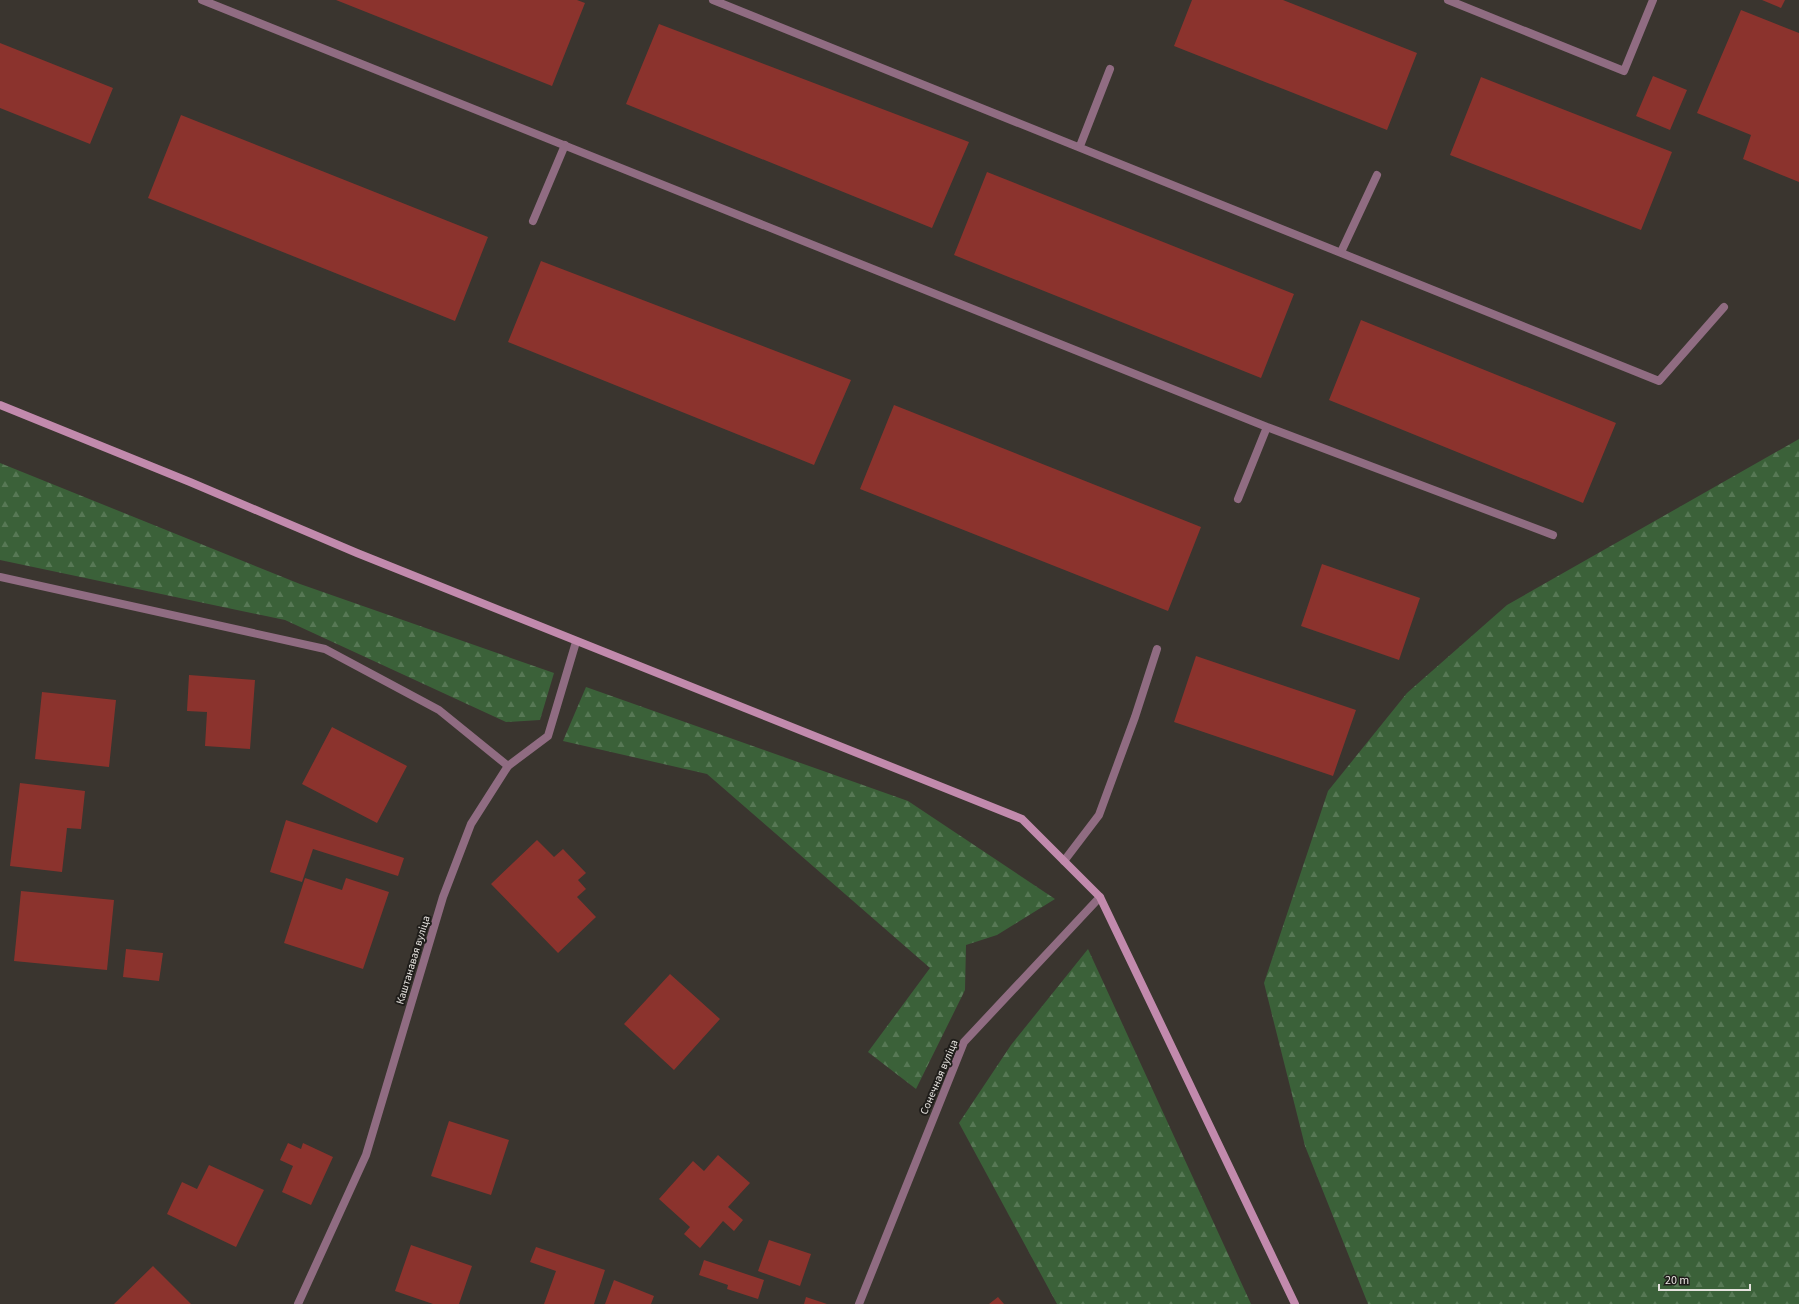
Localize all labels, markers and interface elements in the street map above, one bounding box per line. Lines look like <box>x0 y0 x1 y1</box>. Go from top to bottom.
street label: Каштанавая вуліца <box>392 914 434 1006</box>
street label: Сонечная вуліца <box>916 1037 962 1117</box>
scale bar <box>1659 1266 1750 1292</box>
text: 20 m <box>1665 1272 1689 1289</box>

